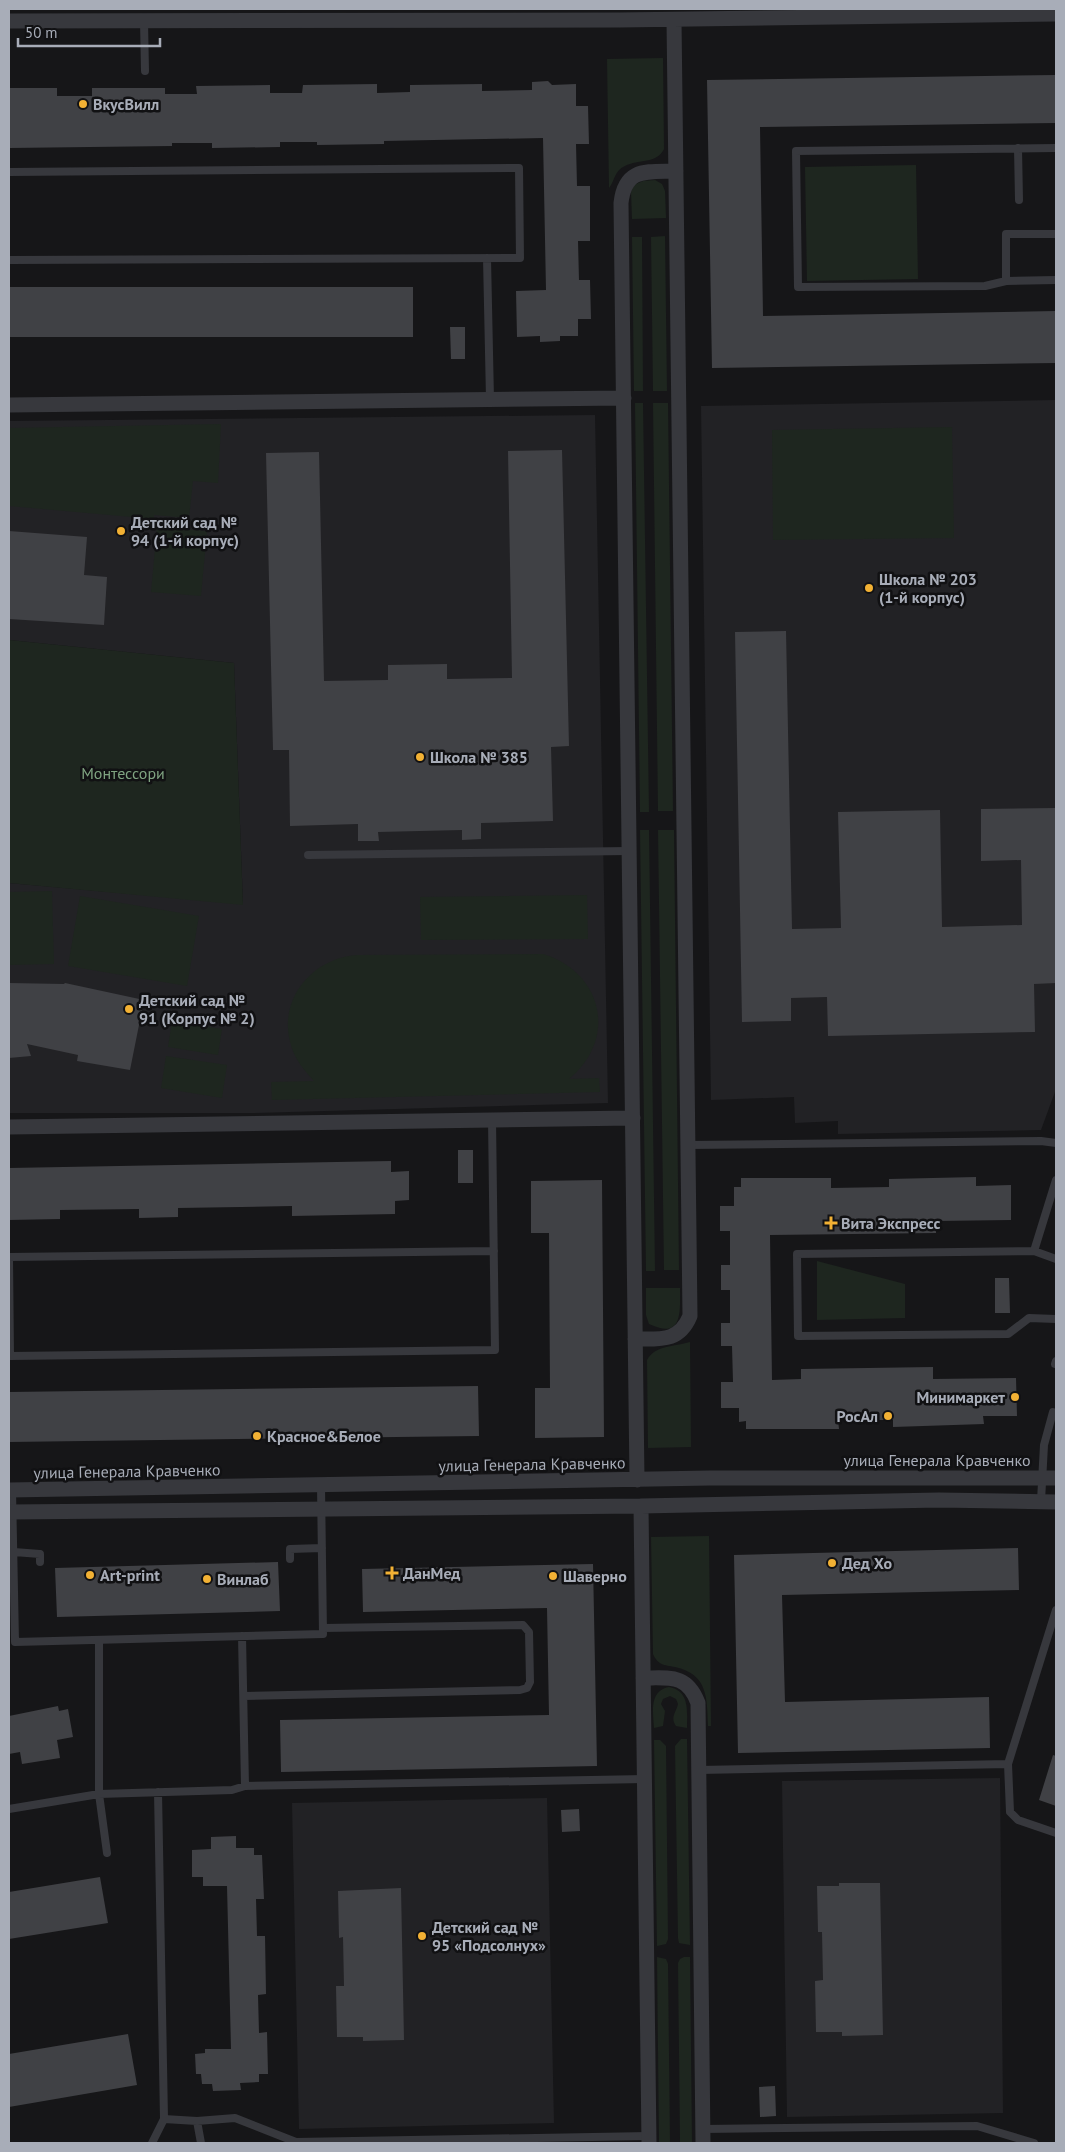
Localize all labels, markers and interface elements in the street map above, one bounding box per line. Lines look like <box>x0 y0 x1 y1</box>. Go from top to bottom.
scale bar <box>18 15 160 47</box>
text: 50 m <box>25 23 58 42</box>
place label: ВкусВилл <box>93 94 159 114</box>
marker: ВкусВилл <box>77 98 89 110</box>
place label: Детский сад № 94 (1-й корпус) <box>131 512 239 550</box>
marker: Детский сад № 94 (1-й корпус) <box>115 525 127 537</box>
place label: Школа № 203 (1-й корпус) <box>879 569 977 607</box>
marker: Школа № 203 (1-й корпус) <box>863 582 875 594</box>
place label: Школа № 385 <box>430 747 528 767</box>
marker: Школа № 385 <box>414 751 426 763</box>
park label: Монтессори <box>81 763 165 783</box>
place label: Детский сад № 91 (Корпус № 2) <box>139 990 255 1028</box>
marker: Детский сад № 91 (Корпус № 2) <box>123 1003 135 1015</box>
place label: Вита Экспресс <box>841 1213 940 1233</box>
marker: Вита Экспресс <box>825 1217 837 1229</box>
place label: Минимаркет <box>917 1387 1005 1407</box>
marker: Минимаркет <box>1009 1391 1021 1403</box>
place label: РосАл <box>836 1406 878 1426</box>
marker: РосАл <box>882 1410 894 1422</box>
place label: Красное&Белое <box>267 1426 381 1446</box>
marker: Красное&Белое <box>251 1430 263 1442</box>
street label: улица Генерала Кравченко <box>843 1450 1031 1470</box>
street label: улица Генерала Кравченко <box>438 1452 626 1476</box>
street label: улица Генерала Кравченко <box>33 1459 221 1483</box>
place label: Дед Хо <box>842 1553 892 1573</box>
marker: Дед Хо <box>826 1557 838 1569</box>
place label: ДанМед <box>403 1563 460 1583</box>
place label: Art-print <box>100 1565 160 1585</box>
marker: ДанМед <box>385 1566 399 1580</box>
place label: Шаверно <box>563 1566 627 1586</box>
marker: Art-print <box>84 1569 96 1581</box>
place label: Винлаб <box>217 1569 269 1589</box>
marker: Шаверно <box>547 1570 559 1582</box>
marker: Винлаб <box>201 1573 213 1585</box>
place label: Детский сад № 95 «Подсолнух» <box>432 1917 546 1955</box>
marker: Детский сад № 95 «Подсолнух» <box>416 1930 428 1942</box>

